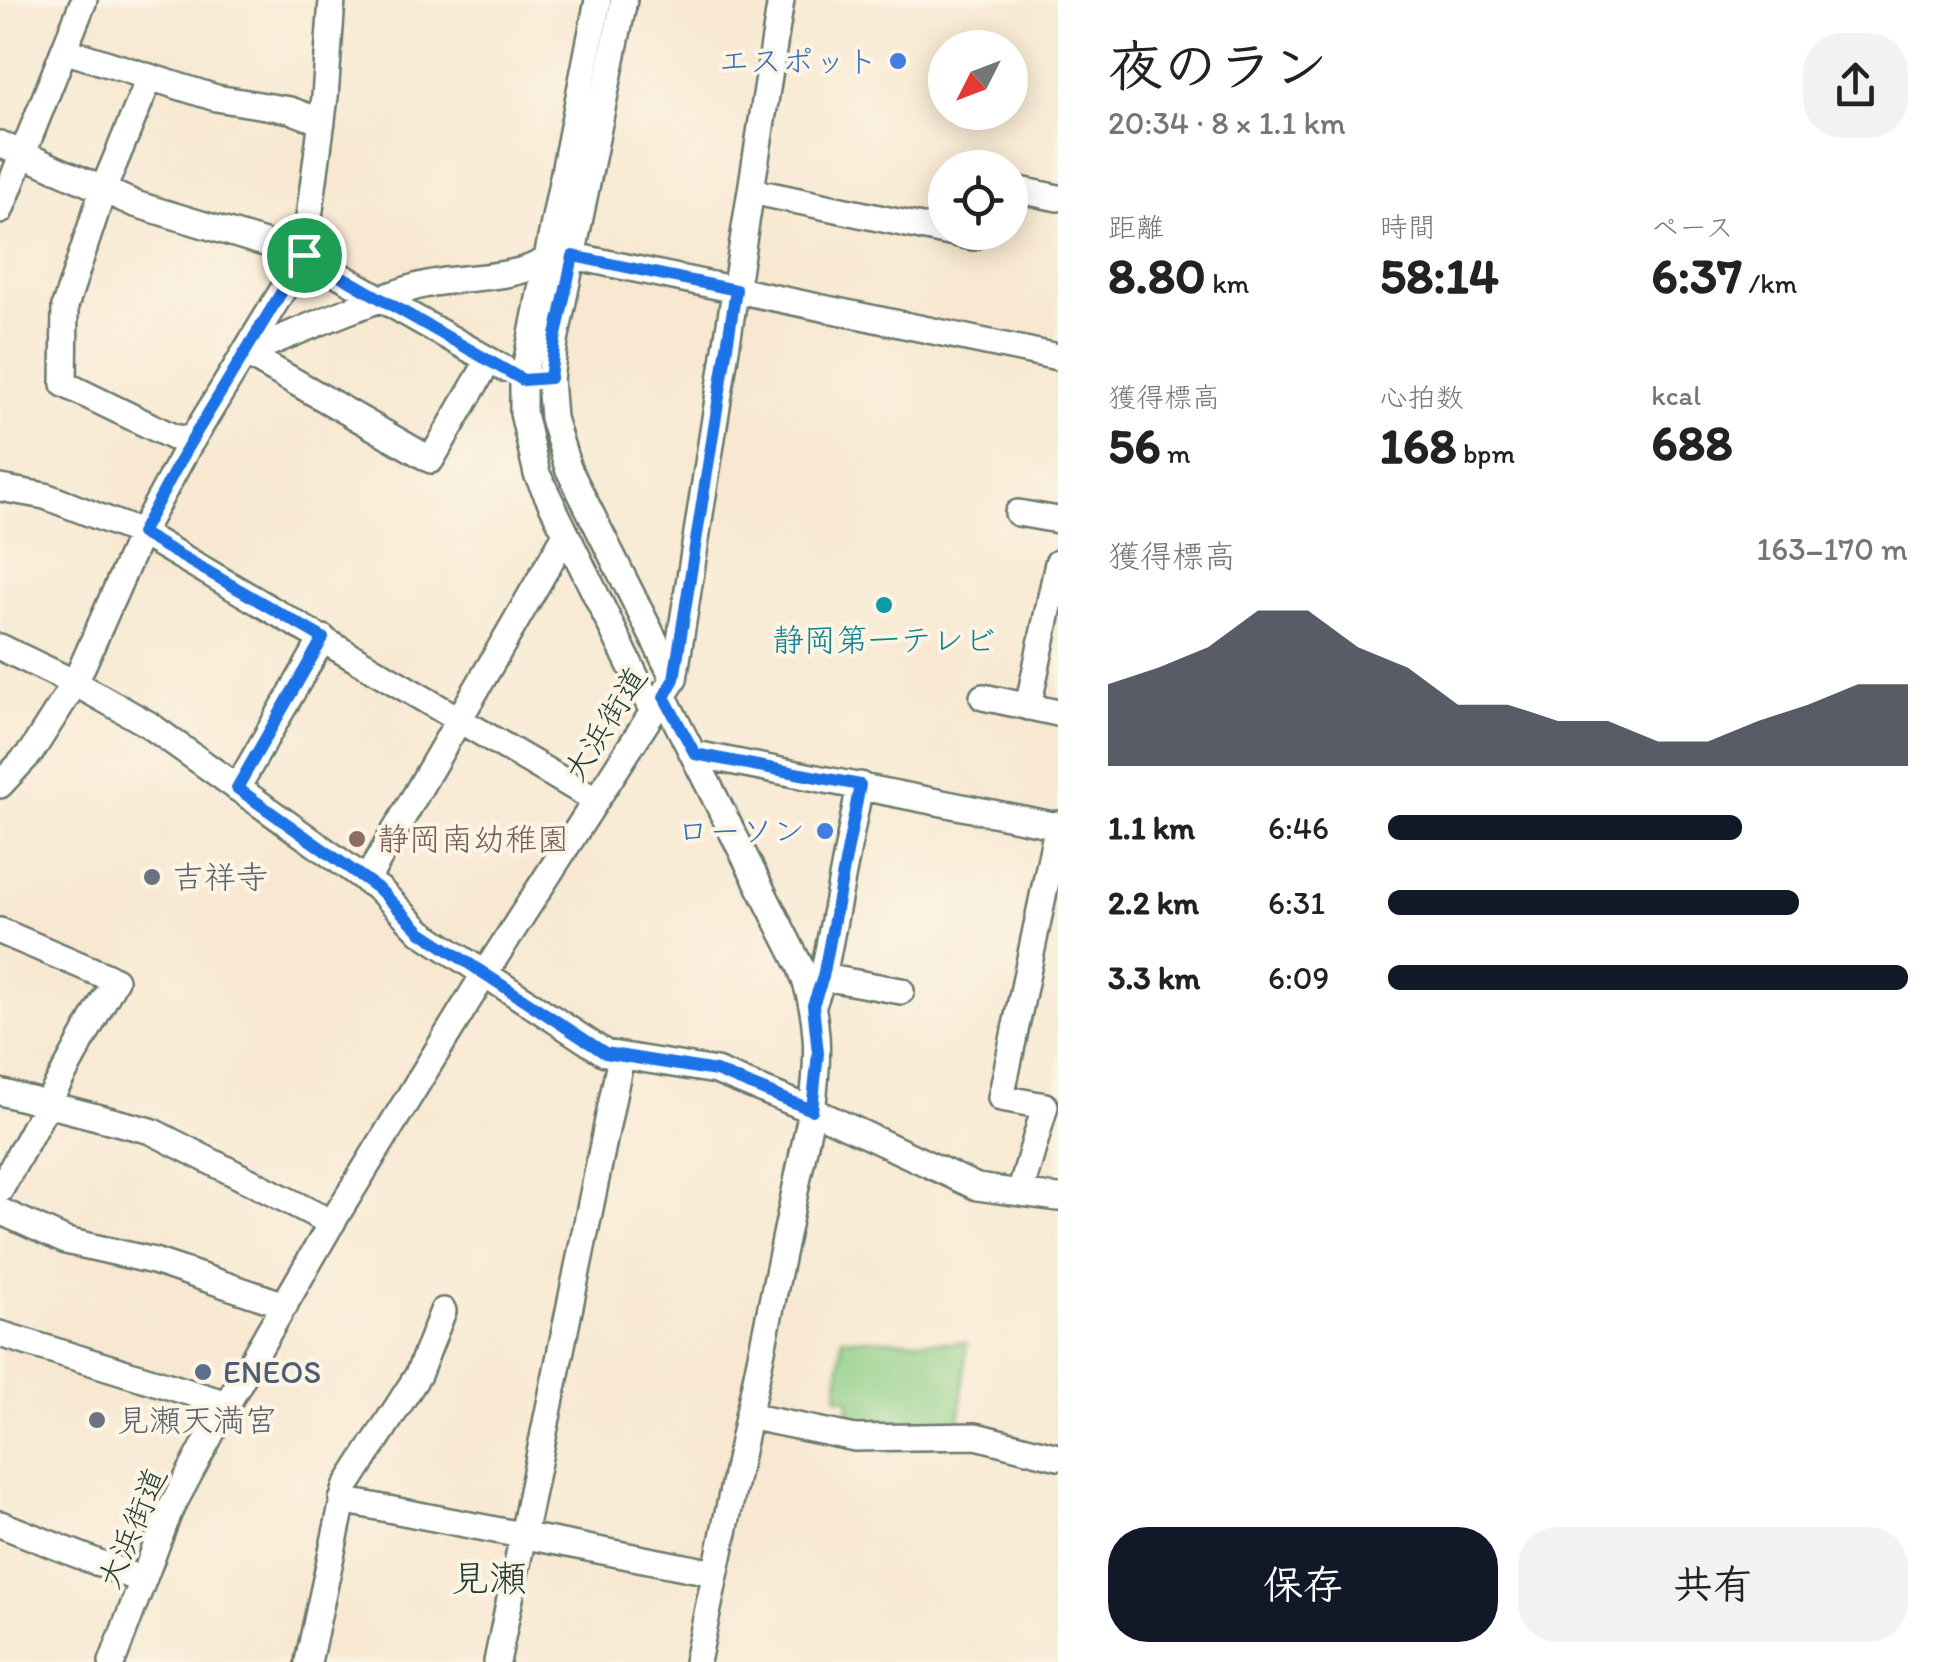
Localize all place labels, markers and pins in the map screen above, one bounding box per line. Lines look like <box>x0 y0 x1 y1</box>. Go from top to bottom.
place label: エスポット <box>718 42 878 80</box>
marker: エスポット <box>887 50 909 72</box>
pin <box>262 213 347 298</box>
marker: 静岡第一テレビ <box>873 594 895 616</box>
place label: 静岡第一テレビ <box>772 621 996 659</box>
place label: ローソン <box>677 812 805 850</box>
place label: 静岡南幼稚園 <box>377 820 569 858</box>
marker: ローソン <box>814 820 836 842</box>
marker: 静岡南幼稚園 <box>346 828 368 850</box>
place label: 吉祥寺 <box>172 858 268 896</box>
marker: 吉祥寺 <box>141 866 163 888</box>
place label: ENEOS <box>223 1353 321 1391</box>
marker: ENEOS <box>192 1361 214 1383</box>
place label: 見瀬天満宮 <box>117 1401 277 1439</box>
marker: 見瀬天満宮 <box>86 1409 108 1431</box>

